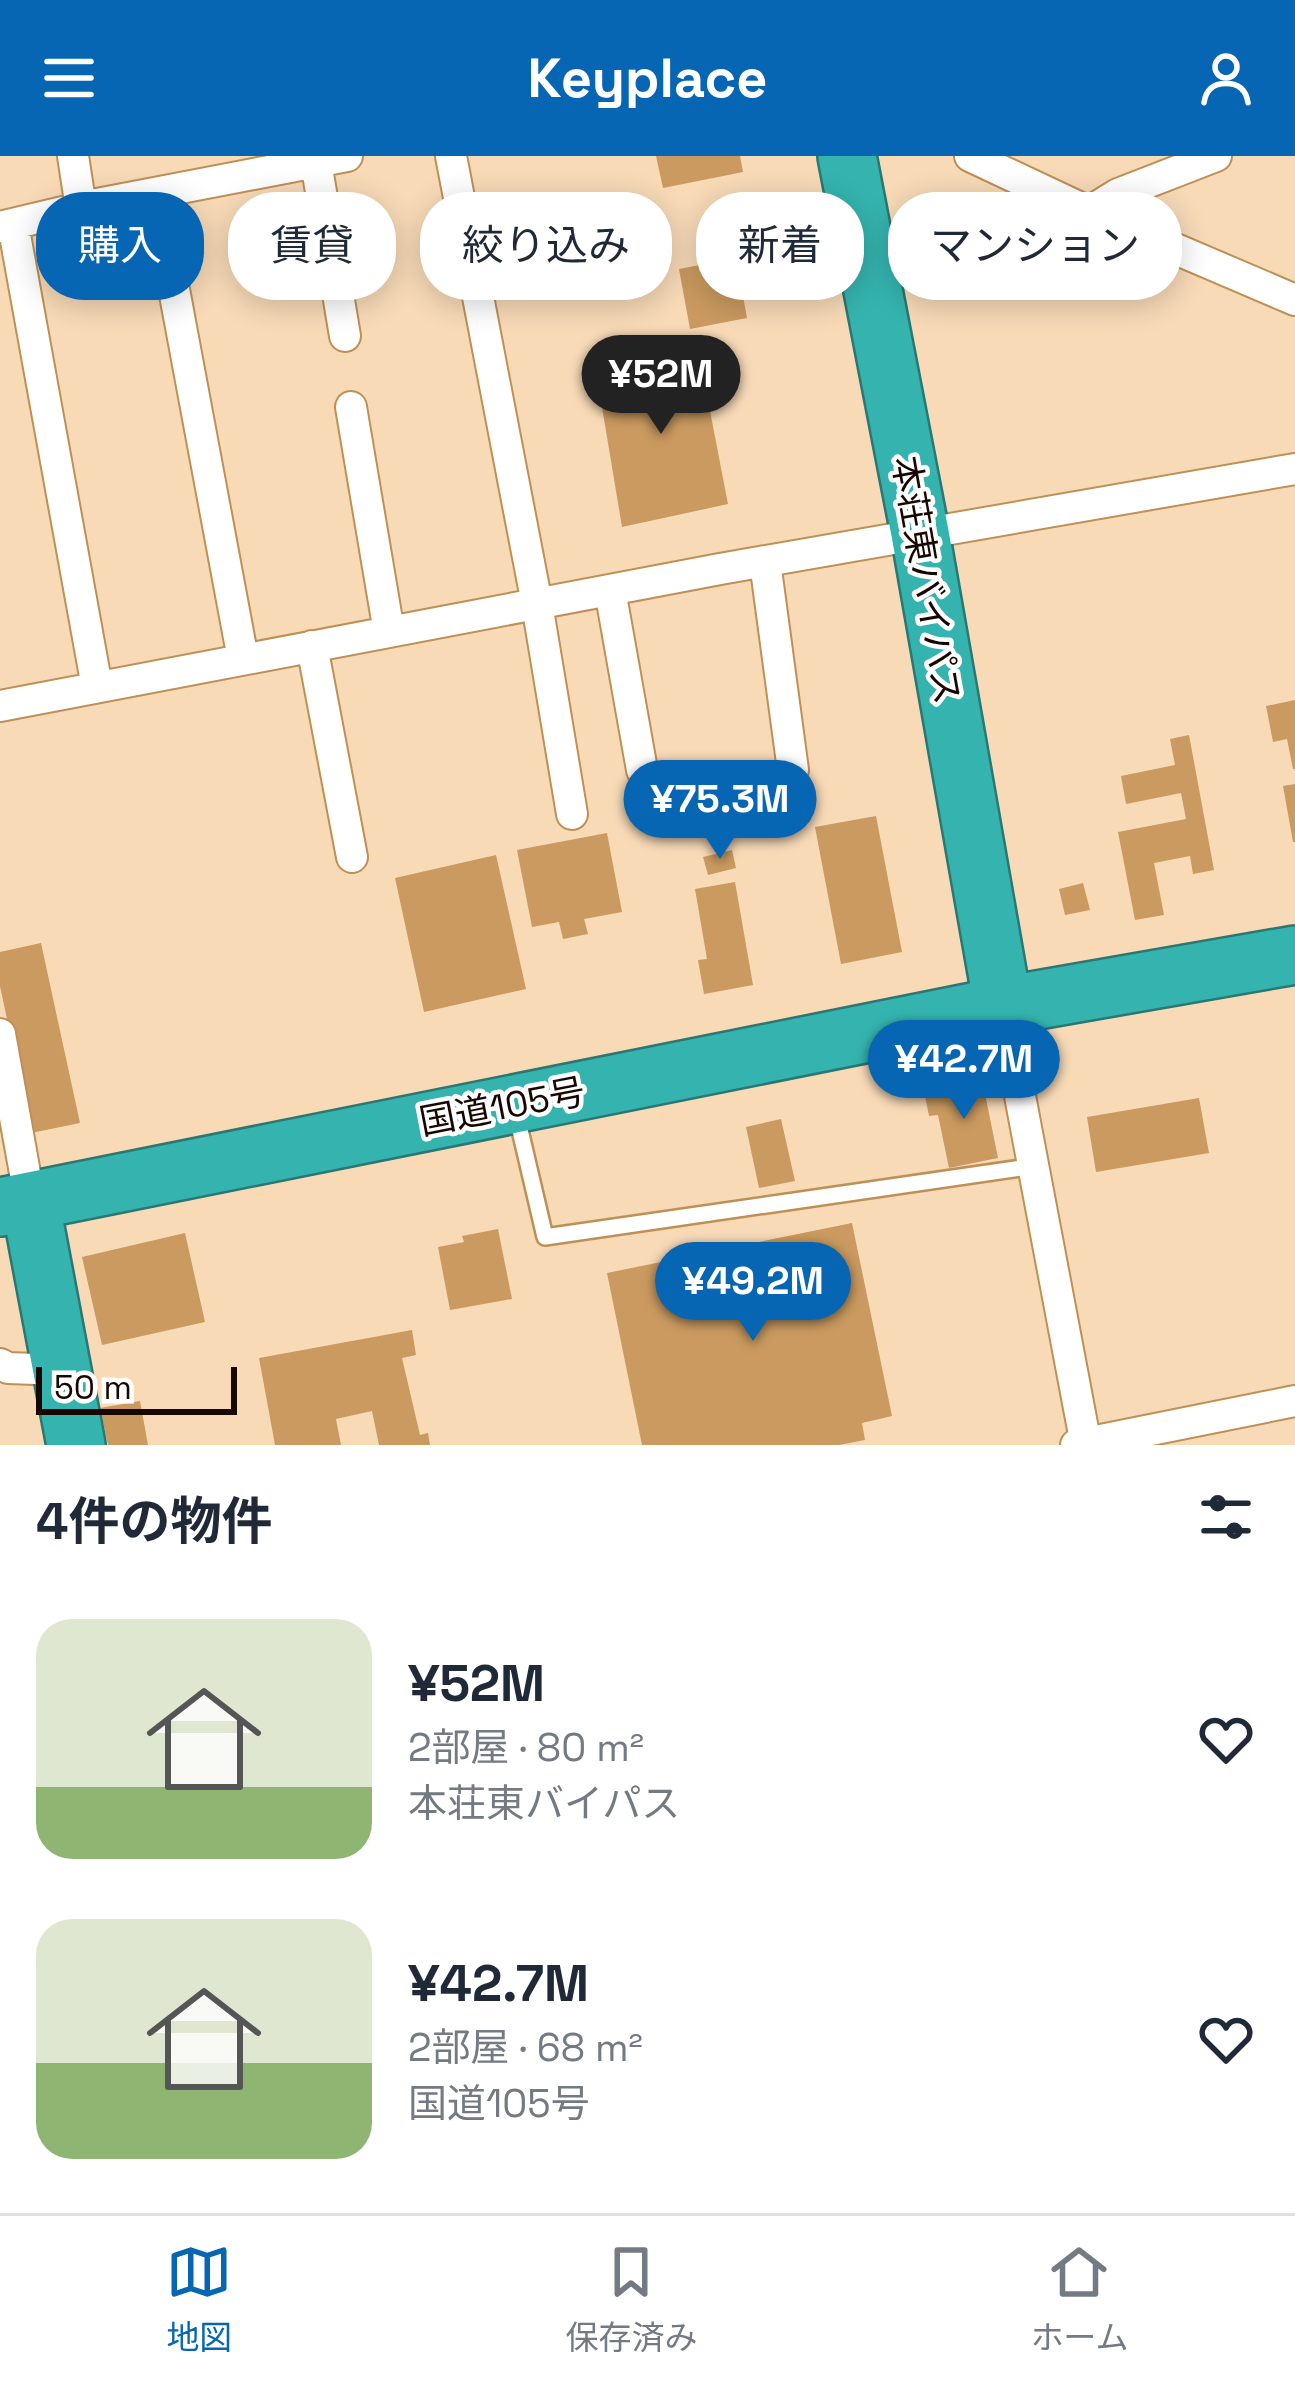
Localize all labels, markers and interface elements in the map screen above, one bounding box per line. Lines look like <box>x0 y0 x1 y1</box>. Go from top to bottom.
text: Keyplace <box>528 44 767 113</box>
icon: menu <box>36 45 102 111</box>
icon: person <box>1193 45 1259 111</box>
chip: 購入 <box>36 192 204 300</box>
chip: 賃貸 <box>228 192 396 300</box>
chip: 絞り込み <box>420 192 672 300</box>
chip: 新着 <box>696 192 864 300</box>
chip: マンション <box>888 192 1182 300</box>
pin: ¥52M <box>590 335 732 437</box>
text: ¥52M <box>609 349 713 398</box>
street label: 本荘東バイパス <box>882 452 970 708</box>
pin: ¥75.3M <box>622 760 818 862</box>
text: ¥75.3M <box>651 774 789 823</box>
pin: ¥42.7M <box>866 1020 1062 1122</box>
text: ¥42.7M <box>895 1034 1033 1083</box>
street label: 国道105号 <box>415 1068 589 1146</box>
pin: ¥49.2M <box>655 1242 851 1344</box>
text: ¥49.2M <box>682 1256 824 1305</box>
scale bar <box>36 1361 237 1414</box>
text: 50 m <box>54 1367 132 1409</box>
icon: filters <box>1193 1484 1259 1550</box>
text: 4件の物件 <box>36 1489 272 1554</box>
text: ¥52M <box>408 1651 545 1716</box>
icon: home <box>132 1667 276 1811</box>
icon: heart <box>1193 1706 1259 1772</box>
text: 2部屋 · 80 m² <box>408 1723 644 1772</box>
text: 本荘東バイパス <box>408 1779 680 1828</box>
text: ¥42.7M <box>408 1951 589 2016</box>
icon: home <box>132 1967 276 2111</box>
icon: heart <box>1193 2006 1259 2072</box>
text: 2部屋 · 68 m² <box>408 2023 643 2072</box>
text: 国道105号 <box>408 2079 590 2128</box>
tab: 地図 <box>166 2239 232 2359</box>
tab: 保存済み <box>565 2239 697 2359</box>
tab: ホーム <box>1030 2239 1128 2359</box>

